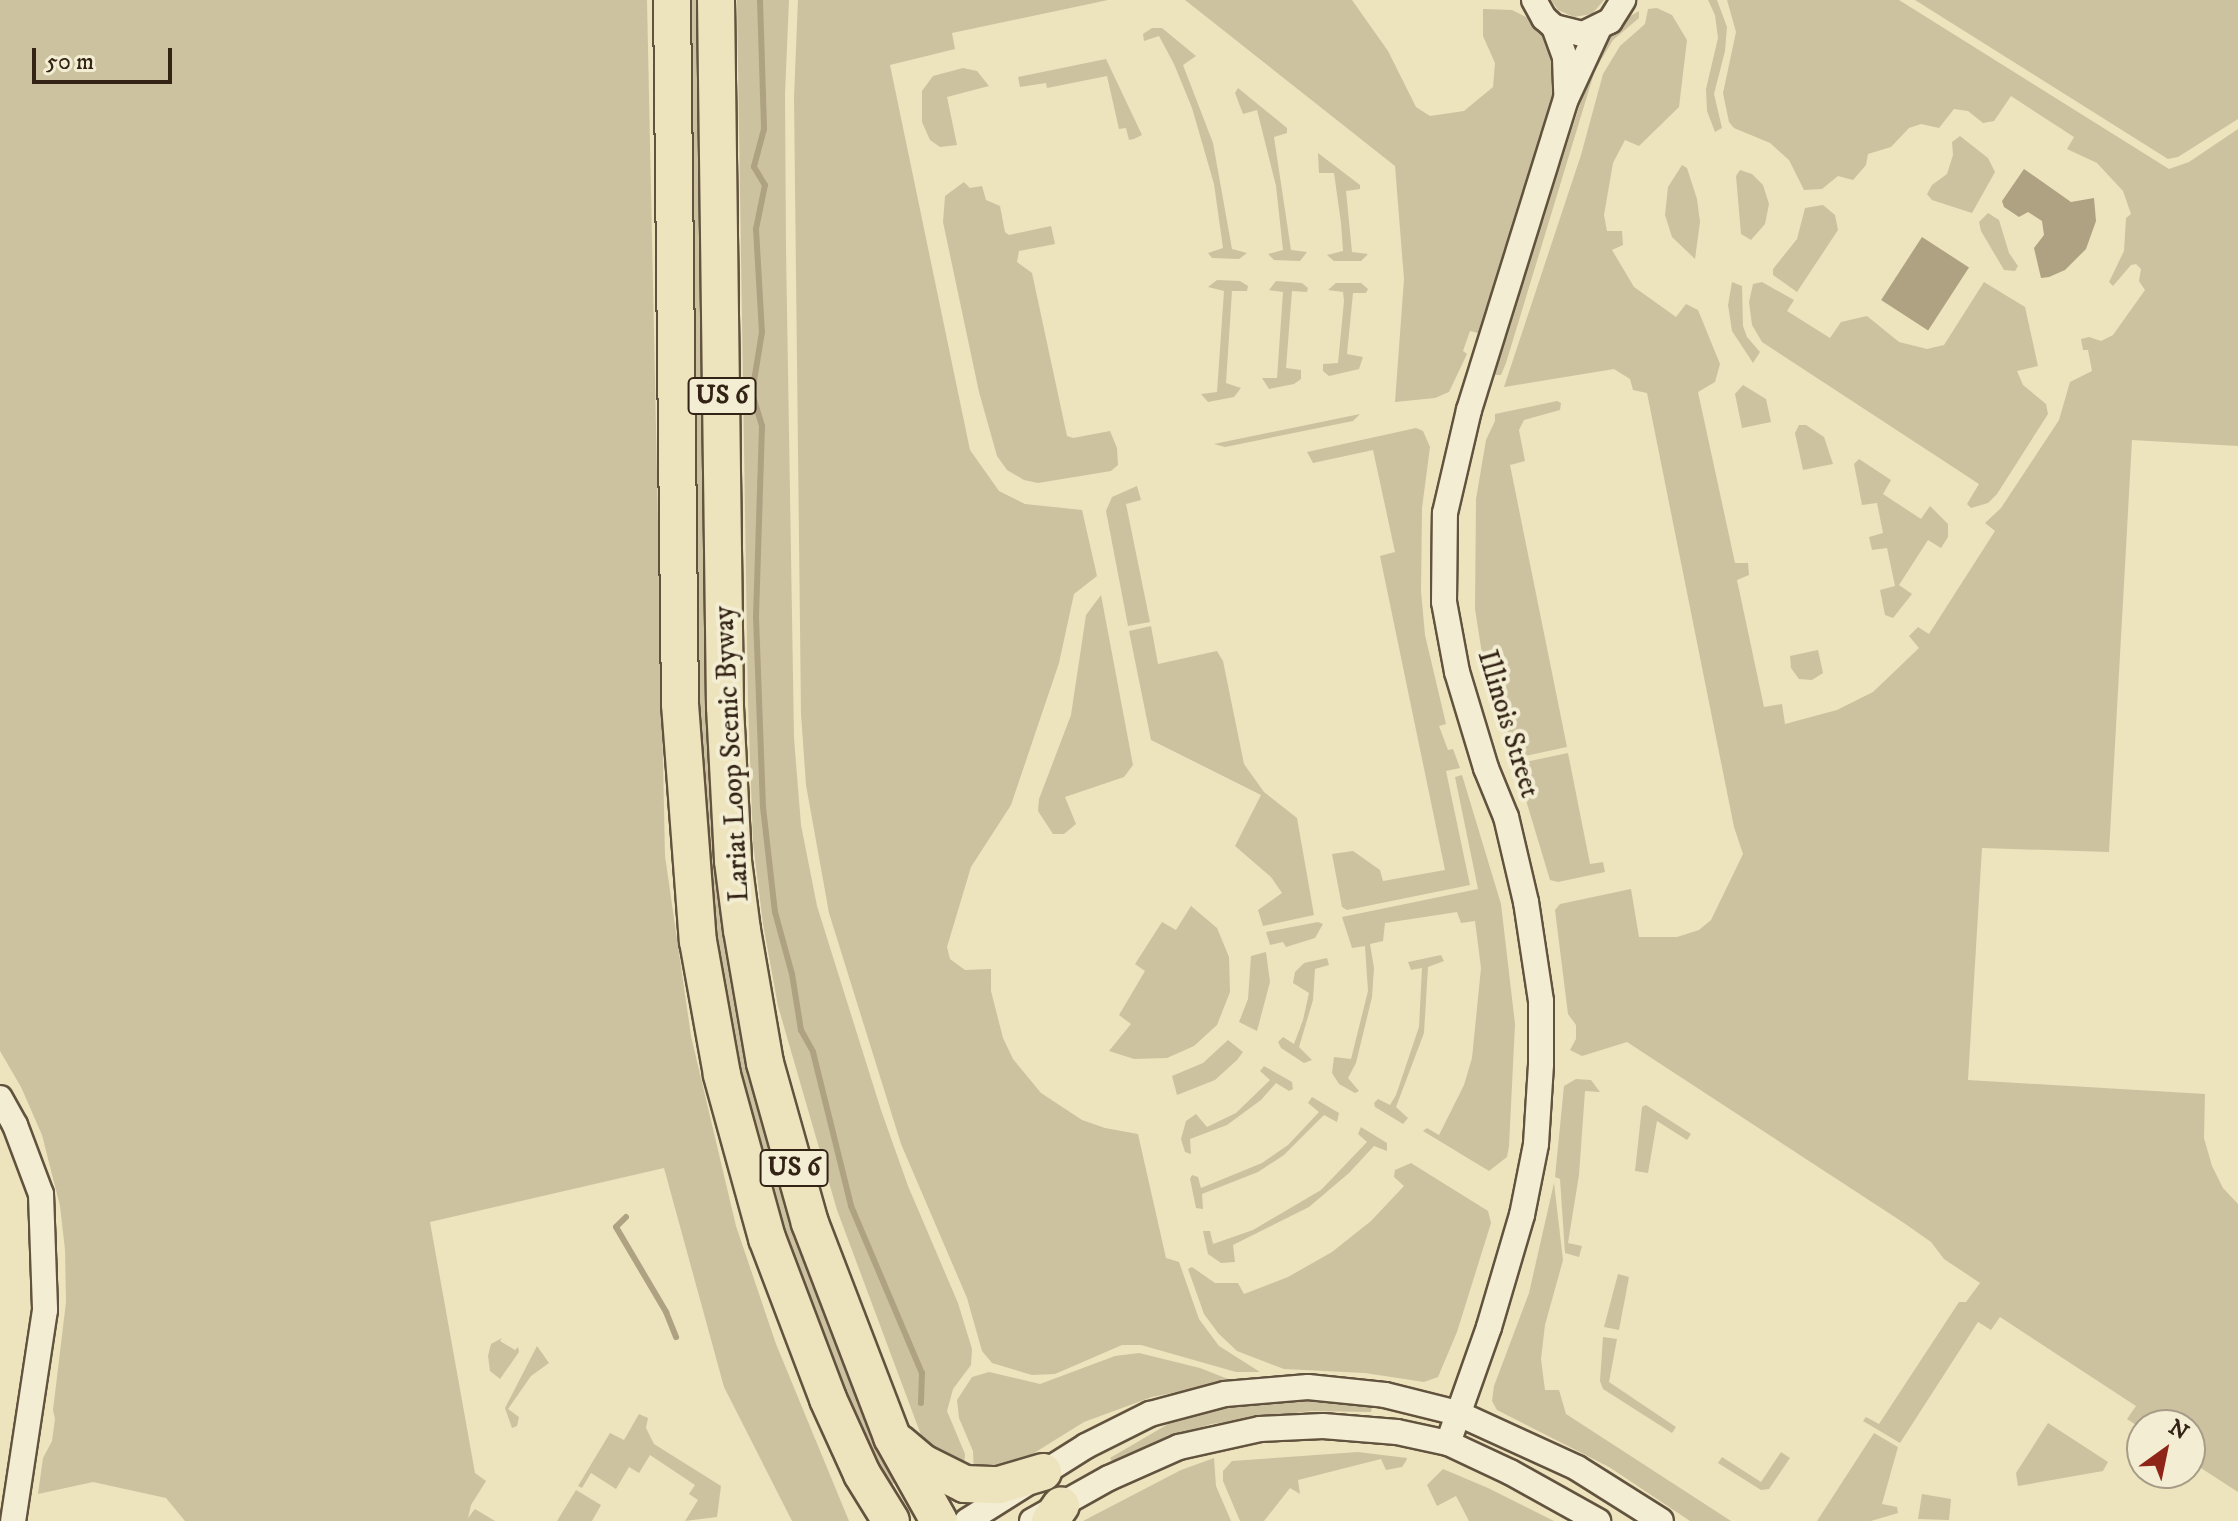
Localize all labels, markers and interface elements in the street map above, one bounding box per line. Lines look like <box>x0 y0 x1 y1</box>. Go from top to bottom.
scale bar <box>36 32 176 82</box>
text: 50 m <box>46 47 94 77</box>
road number: US 6 <box>686 374 758 418</box>
street label: Lariat Loop Scenic Byway <box>707 605 757 903</box>
street label: Illinois Street <box>1470 646 1546 802</box>
road number: US 6 <box>758 1146 830 1190</box>
north arrow <box>2126 1409 2206 1489</box>
text: N <box>2163 1414 2193 1446</box>

